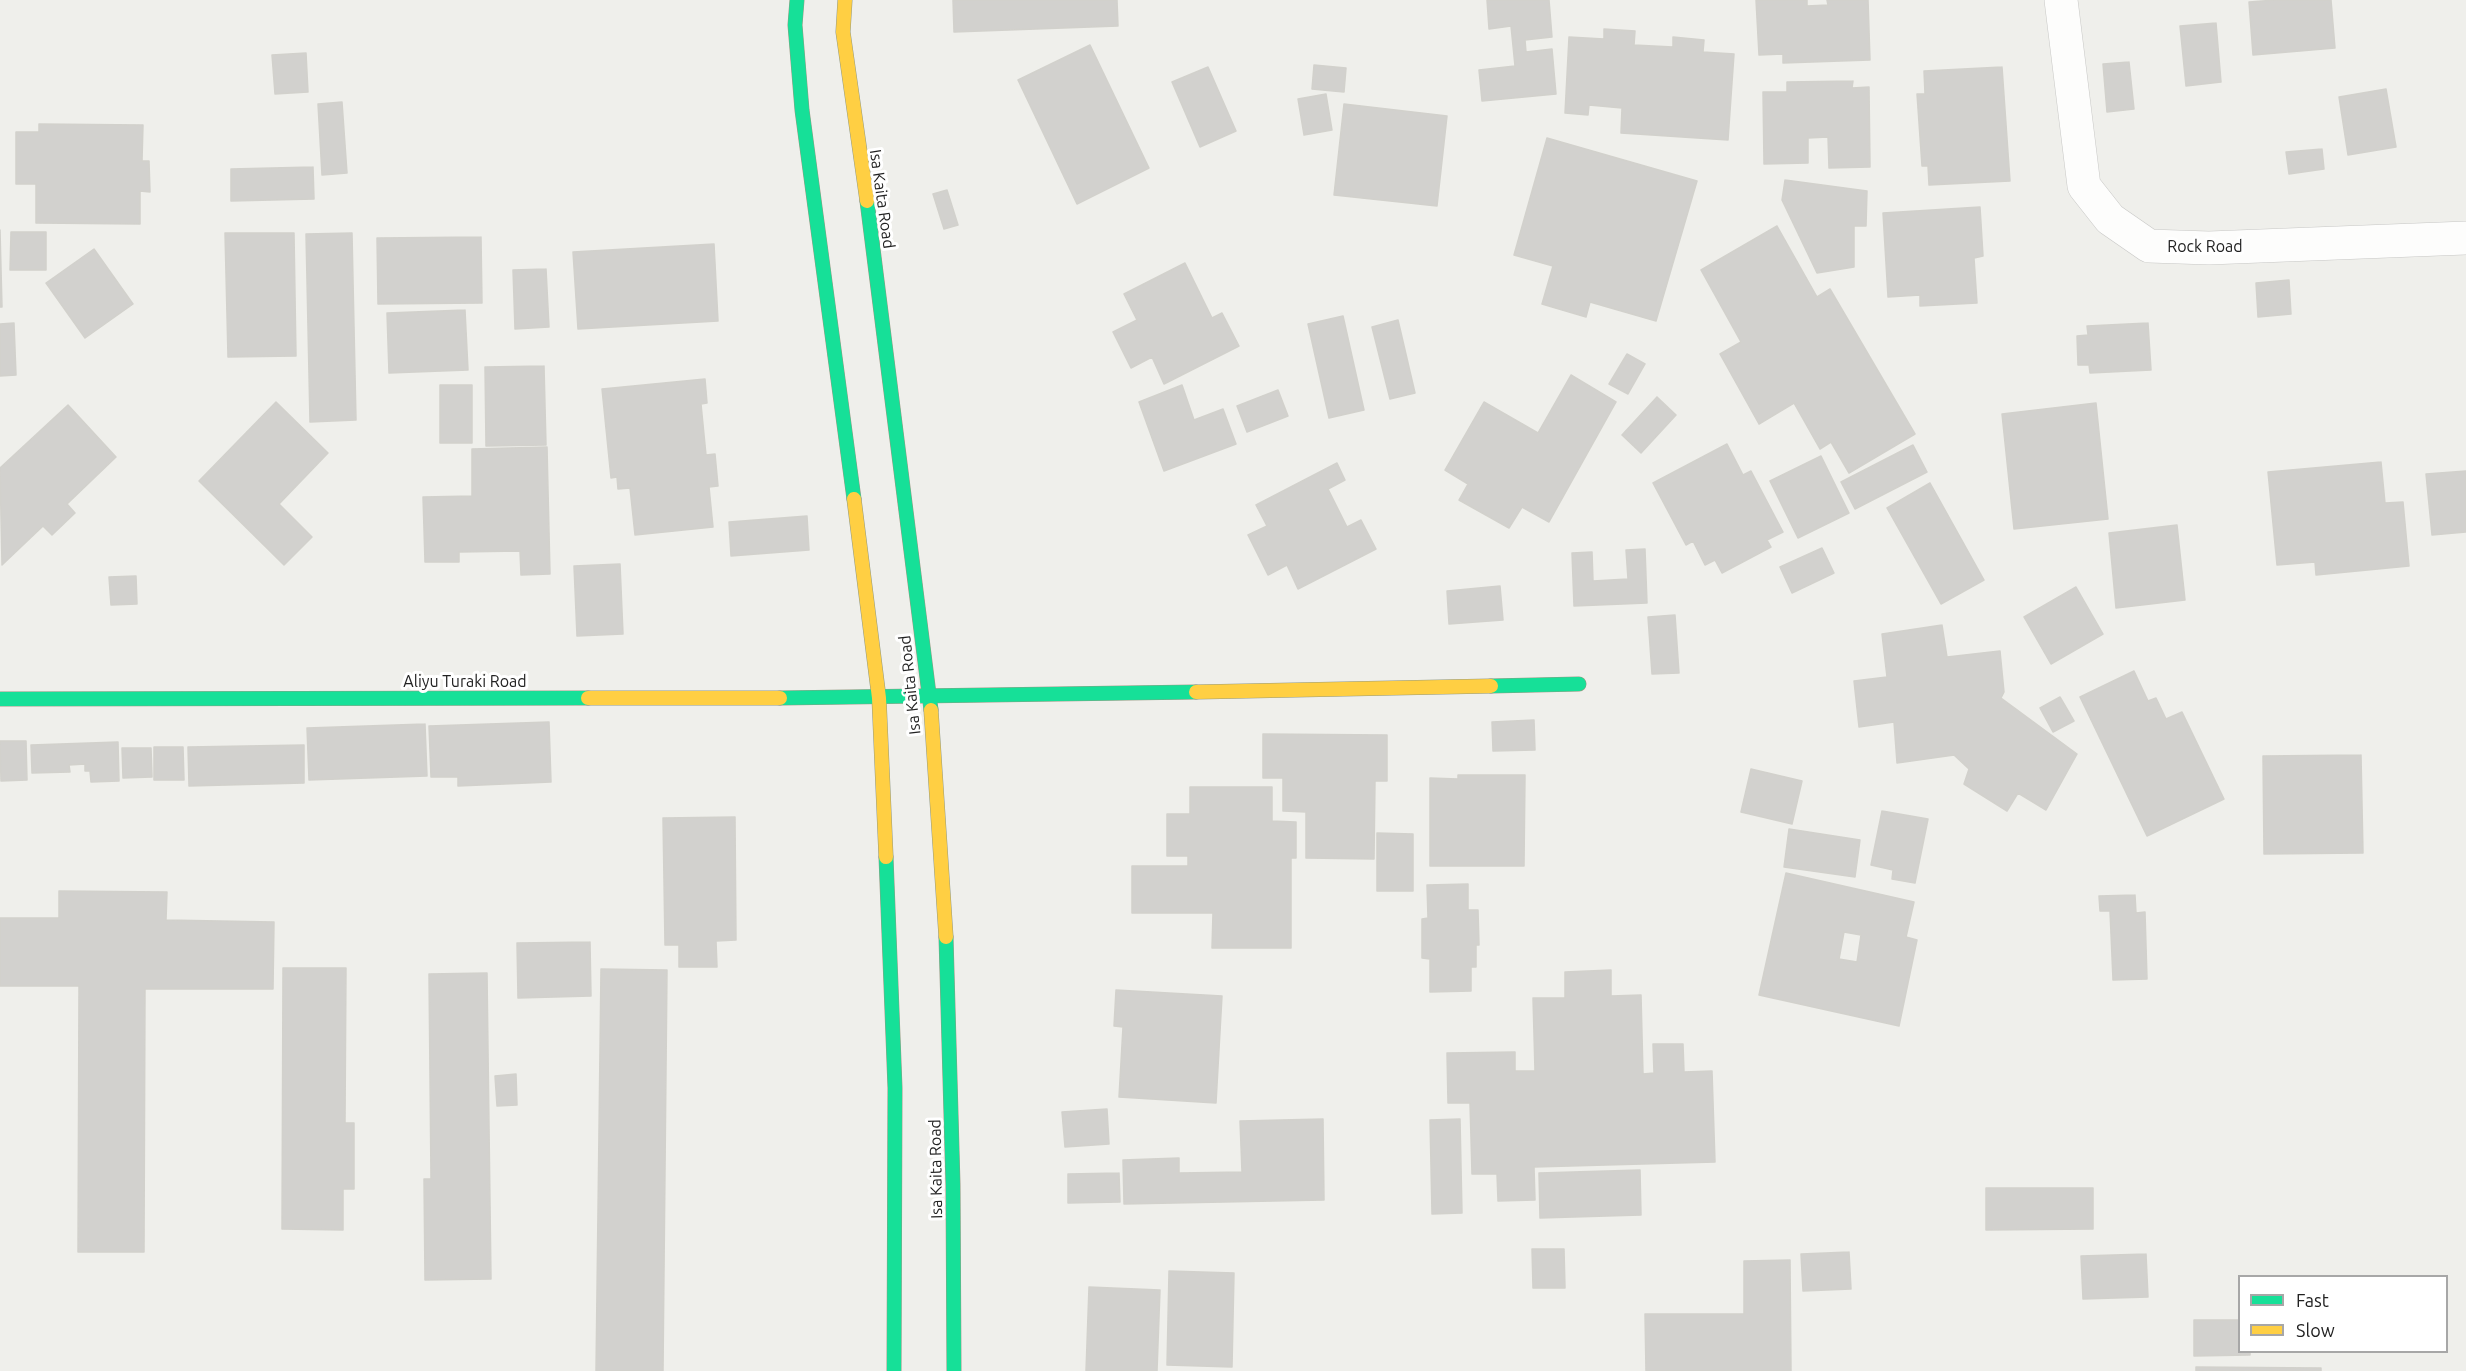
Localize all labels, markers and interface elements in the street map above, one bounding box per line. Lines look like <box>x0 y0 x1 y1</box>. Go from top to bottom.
street label: Isa Kaita Road <box>866 148 898 250</box>
street label: Rock Road <box>2167 237 2243 257</box>
street label: Isa Kaita Road <box>895 634 925 736</box>
street label: Aliyu Turaki Road <box>403 672 527 692</box>
street label: Isa Kaita Road <box>926 1119 946 1219</box>
legend <box>2238 1275 2448 1353</box>
text: Fast <box>2296 1290 2329 1310</box>
text: Slow <box>2296 1320 2335 1340</box>

